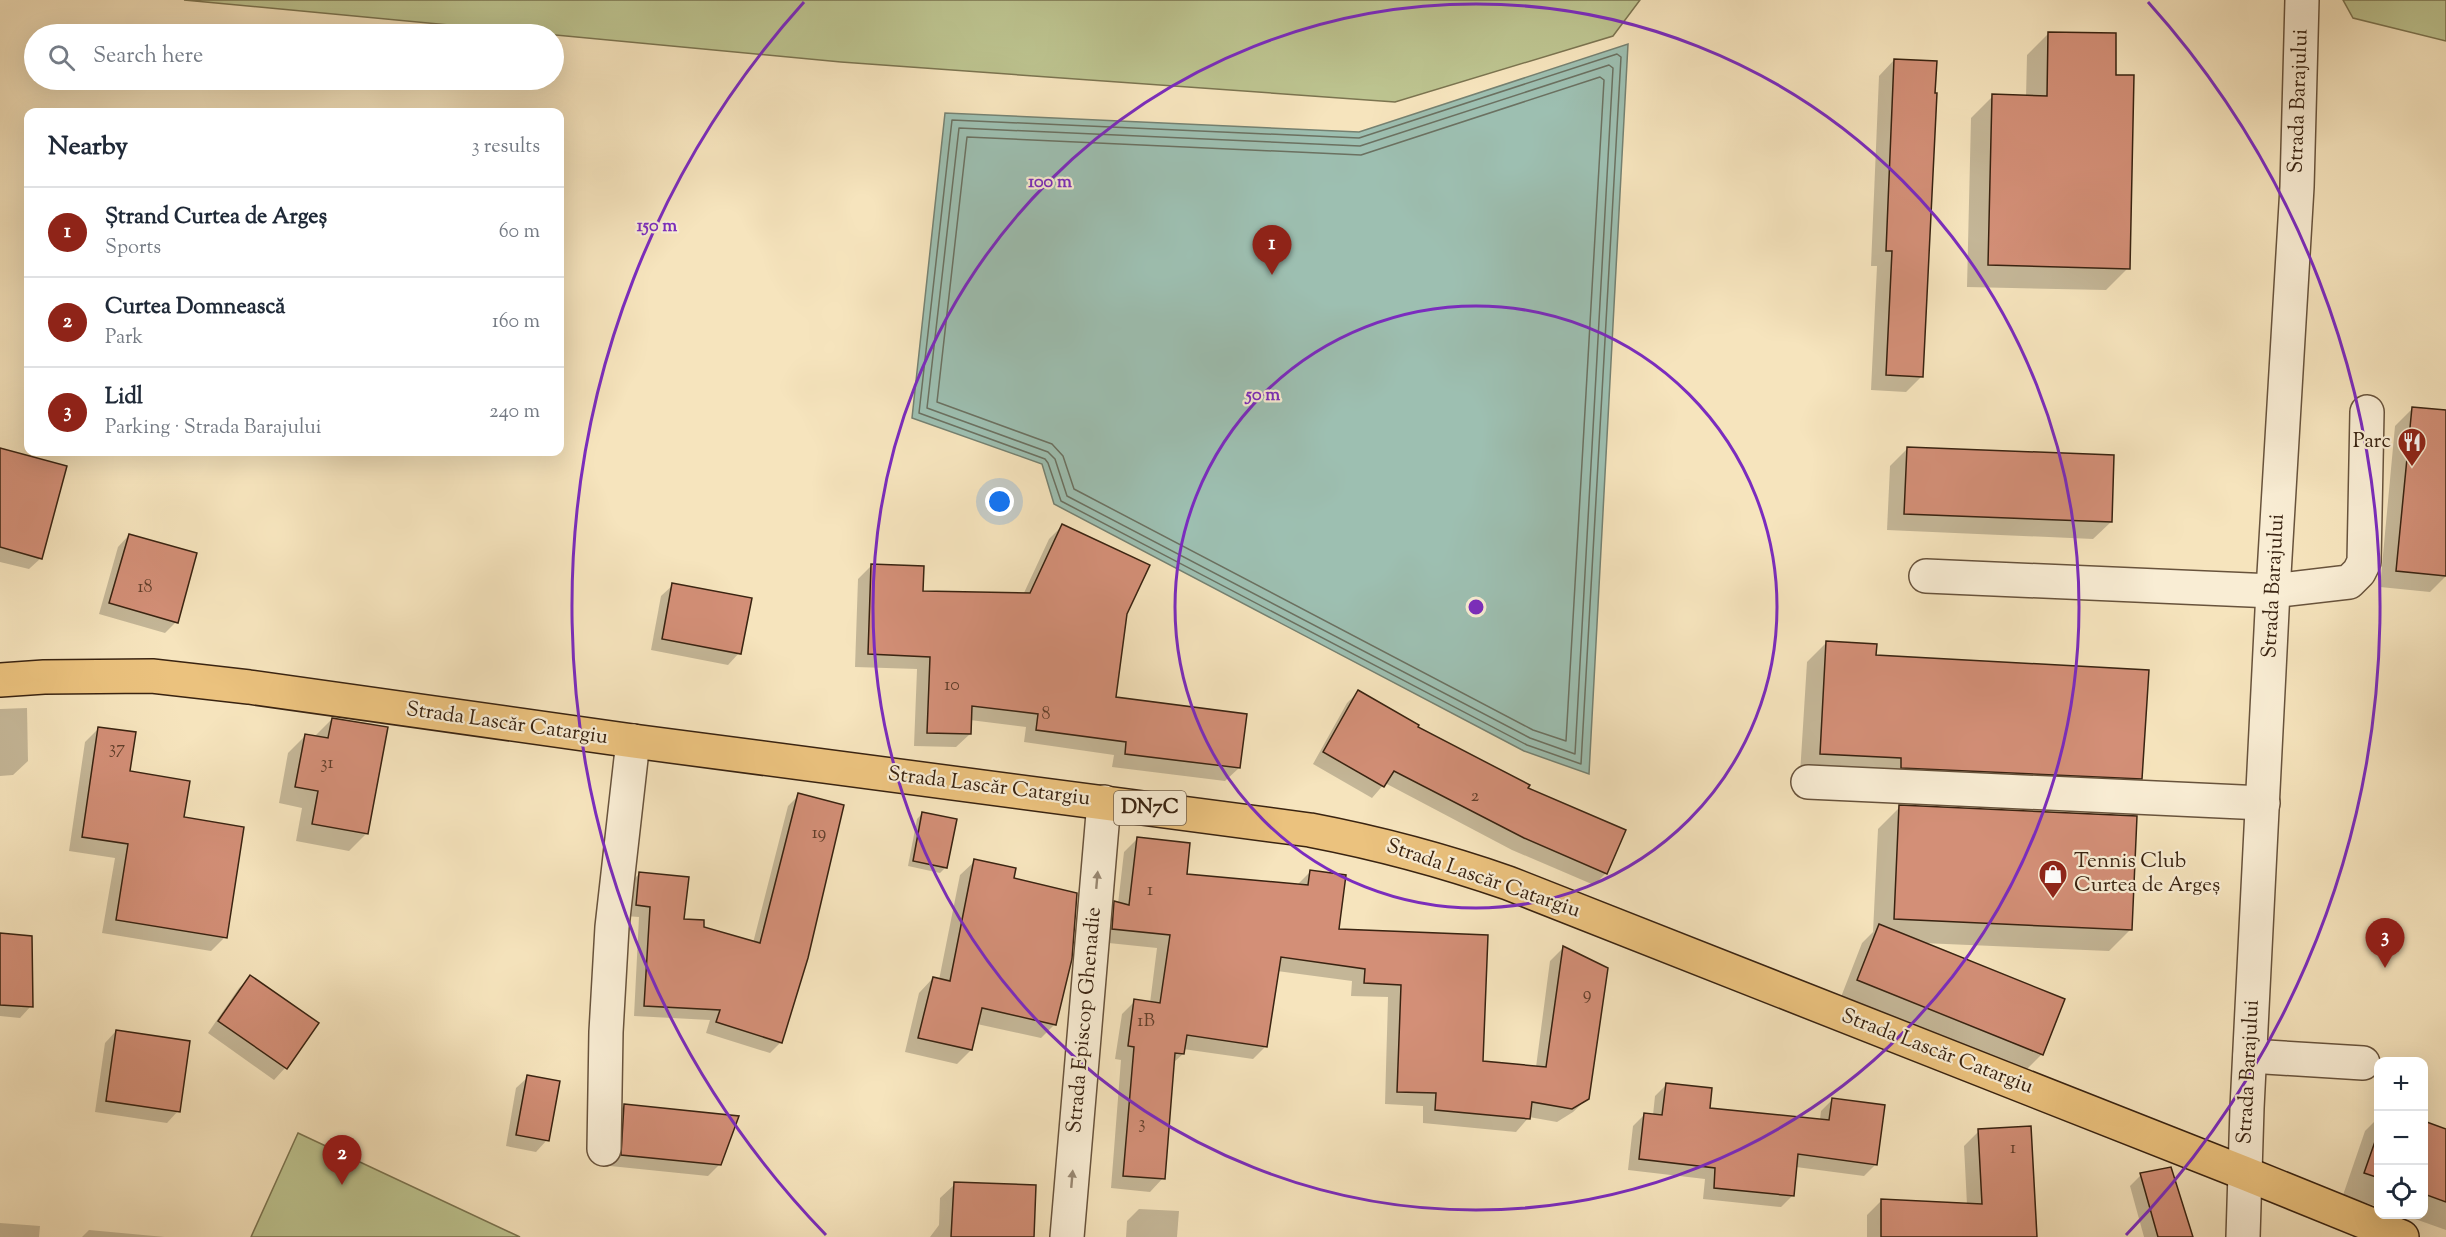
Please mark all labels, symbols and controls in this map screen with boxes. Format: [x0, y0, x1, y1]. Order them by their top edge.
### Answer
search box [24, 24, 564, 90]
street label: Strada Barajului [2281, 28, 2317, 174]
icon: search [45, 41, 78, 74]
text: Search here [93, 41, 203, 73]
text: Nearby [48, 129, 128, 166]
text: 3 results [471, 133, 540, 162]
text: 100 m [1028, 170, 1072, 196]
text: Ștrand Curtea de Argeș [105, 202, 327, 234]
text: 150 m [637, 214, 677, 240]
text: 1 [64, 218, 71, 247]
text: 60 m [499, 218, 540, 247]
pin: 1 [1252, 226, 1292, 275]
text: Sports [105, 234, 161, 263]
text: Curtea Domnească [105, 292, 286, 324]
text: 2 [63, 308, 72, 337]
text: 160 m [492, 308, 540, 337]
text: Park [105, 324, 143, 353]
text: Lidl [105, 382, 143, 414]
text: 50 m [1244, 383, 1280, 409]
text: 3 [63, 398, 72, 427]
text: 240 m [489, 398, 540, 427]
text: Parking · Strada Barajului [105, 414, 322, 443]
restaurant icon: Parc [2396, 426, 2428, 468]
place label: Parc [2353, 427, 2391, 457]
your location [985, 487, 1014, 516]
street label: Strada Barajului [2255, 513, 2293, 659]
house number: 18 [137, 575, 153, 601]
centre of rings [1466, 597, 1486, 617]
house number: 10 [944, 673, 960, 699]
street label: Strada Lascăr Catargiu [404, 695, 610, 753]
house number: 8 [1042, 702, 1051, 728]
house number: 37 [109, 736, 125, 762]
house number: 31 [320, 751, 334, 777]
street label: Strada Lascăr Catargiu [886, 760, 1092, 814]
house number: 2 [1471, 784, 1480, 810]
road number: DN7C [1114, 791, 1186, 825]
house number: 19 [812, 821, 827, 847]
street label: Strada Lascăr Catargiu [1382, 832, 1584, 926]
place label: Tennis Club Curtea de Argeș [2074, 847, 2220, 901]
shop icon: Tennis Club Curtea de Argeș [2037, 858, 2069, 900]
one-way arrow [1092, 870, 1102, 889]
house number: 1 [1147, 878, 1153, 904]
street label: Strada Episcop Ghenadie [1060, 906, 1110, 1134]
pin: 3 [2366, 918, 2404, 968]
house number: 9 [1583, 982, 1592, 1008]
street label: Strada Barajului [2230, 999, 2268, 1145]
street label: Strada Lascăr Catargiu [1837, 1002, 2037, 1102]
house number: 1B [1137, 1009, 1155, 1035]
map controls [2374, 1057, 2428, 1219]
button: + [2374, 1057, 2428, 1111]
house number: 3 [1138, 1111, 1146, 1137]
button: − [2374, 1111, 2428, 1165]
pin: 2 [322, 1136, 362, 1185]
house number: 1 [2010, 1136, 2016, 1162]
button: locate [2374, 1165, 2428, 1219]
one-way arrow [1067, 1169, 1077, 1188]

